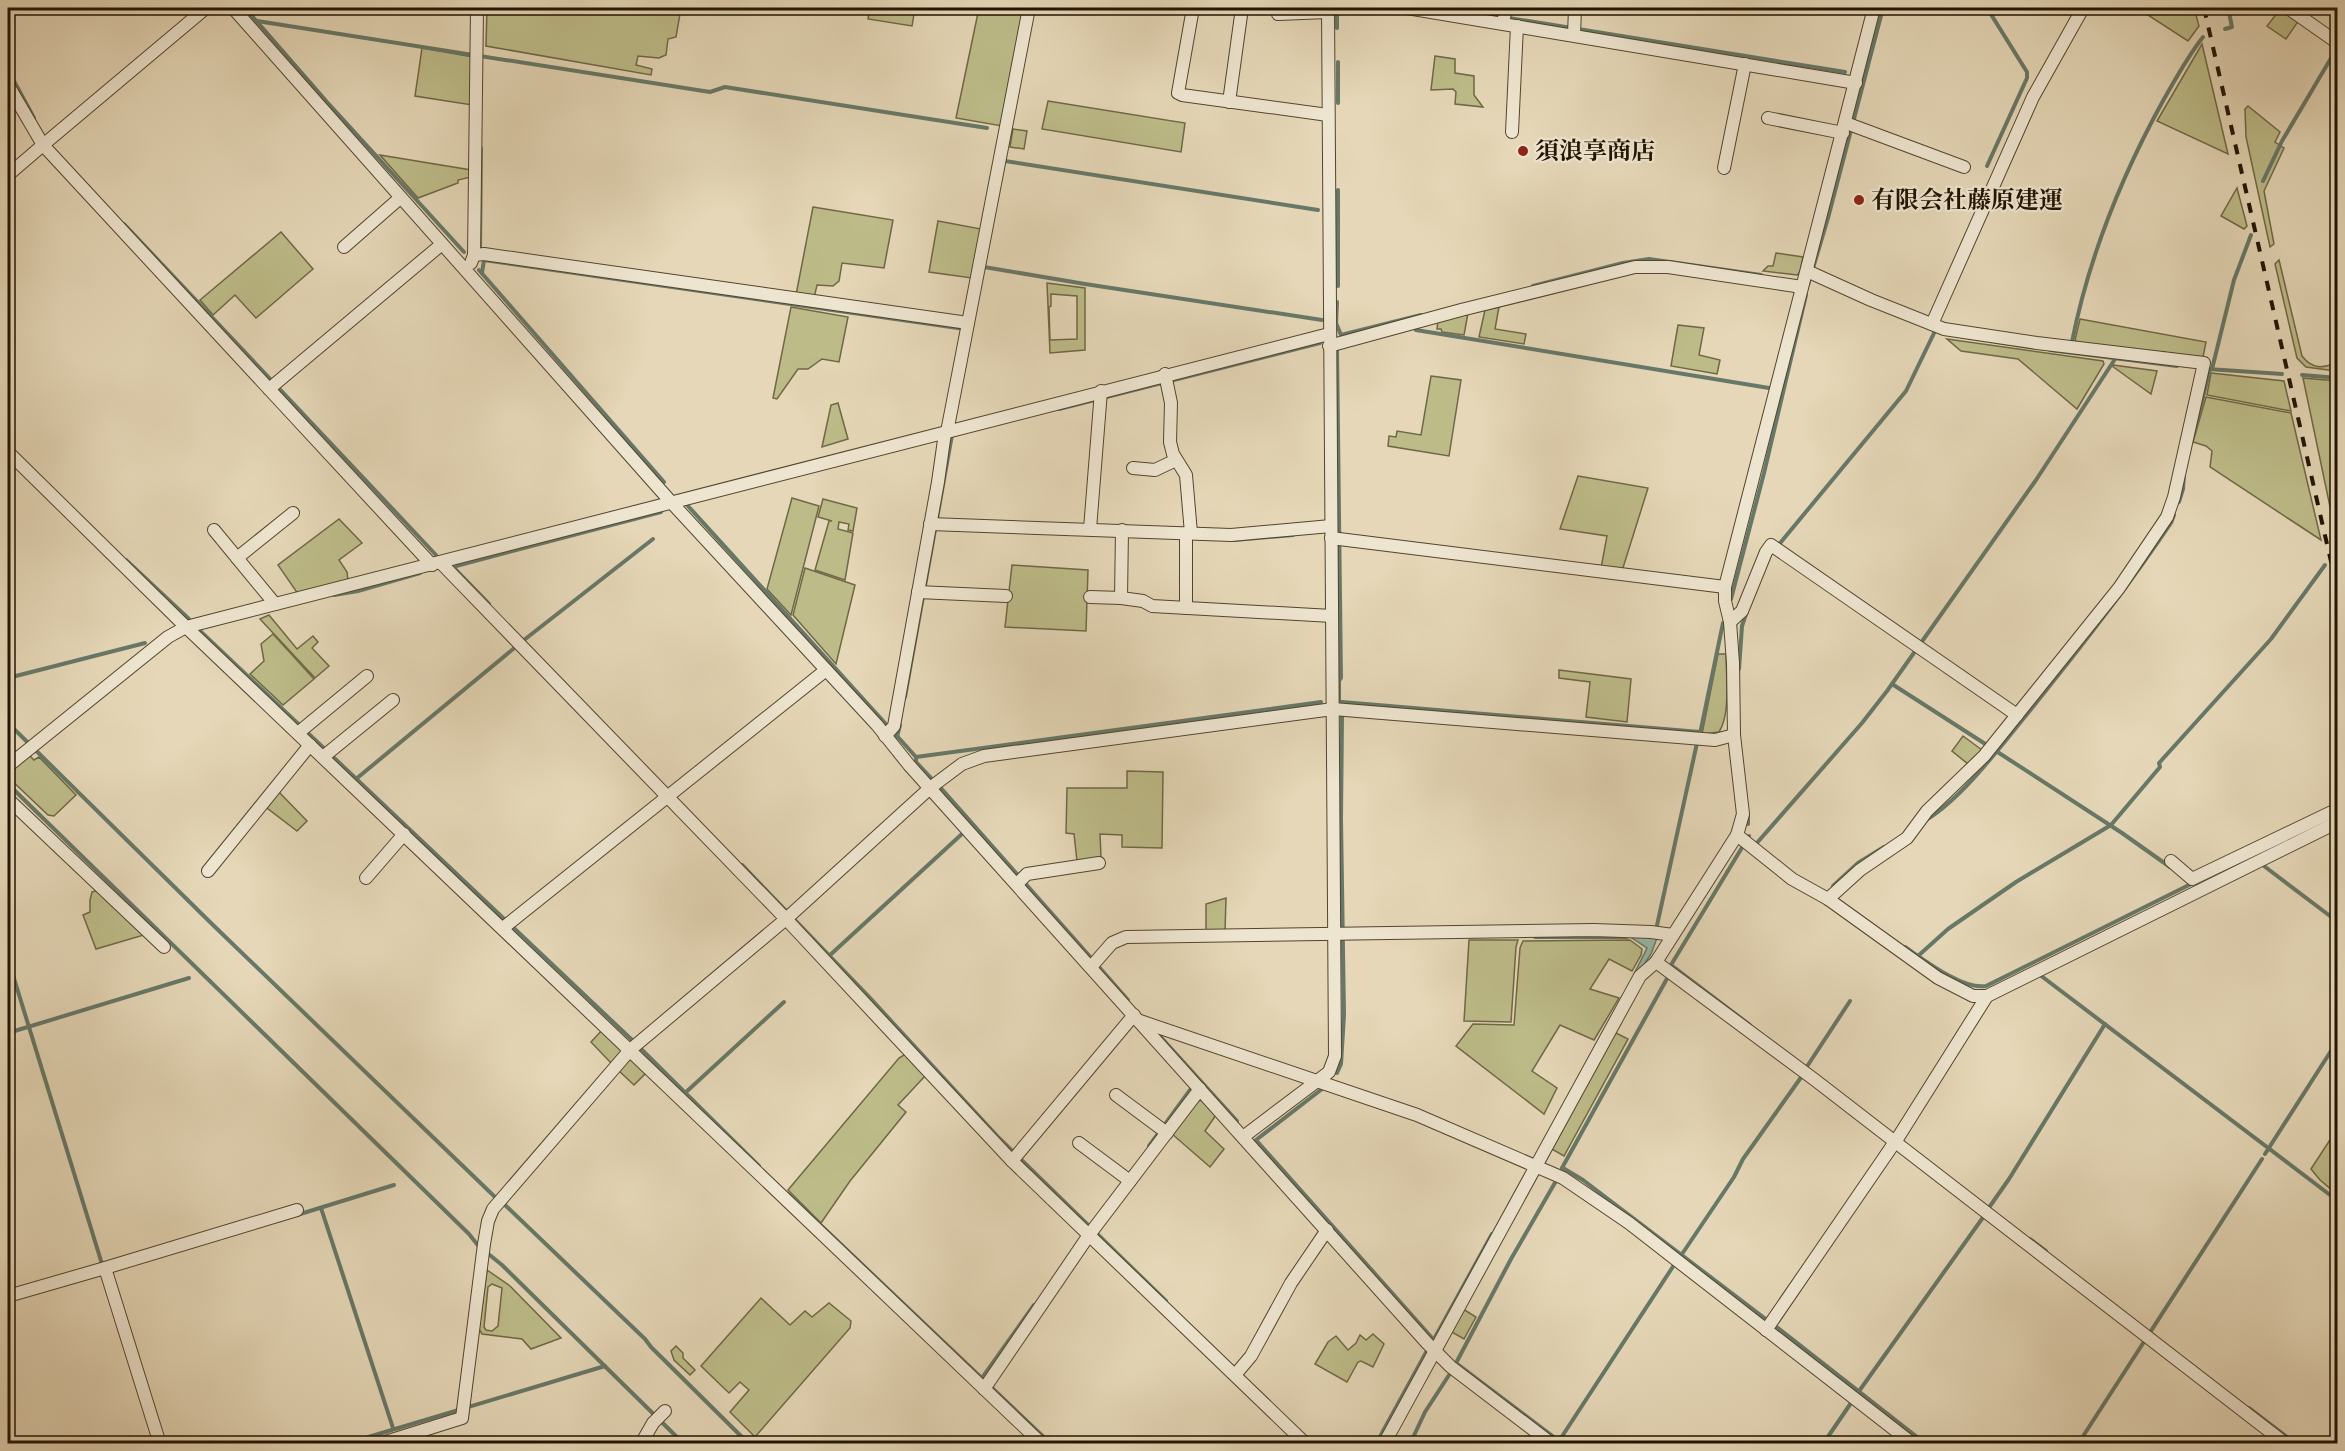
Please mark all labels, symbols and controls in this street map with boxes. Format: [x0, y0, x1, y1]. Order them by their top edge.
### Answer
place label: 須浪享商店 [1535, 136, 1655, 170]
marker: 須浪享商店 [1516, 144, 1530, 158]
place label: 有限会社藤原建運 [1871, 185, 2063, 219]
marker: 有限会社藤原建運 [1852, 193, 1866, 207]

